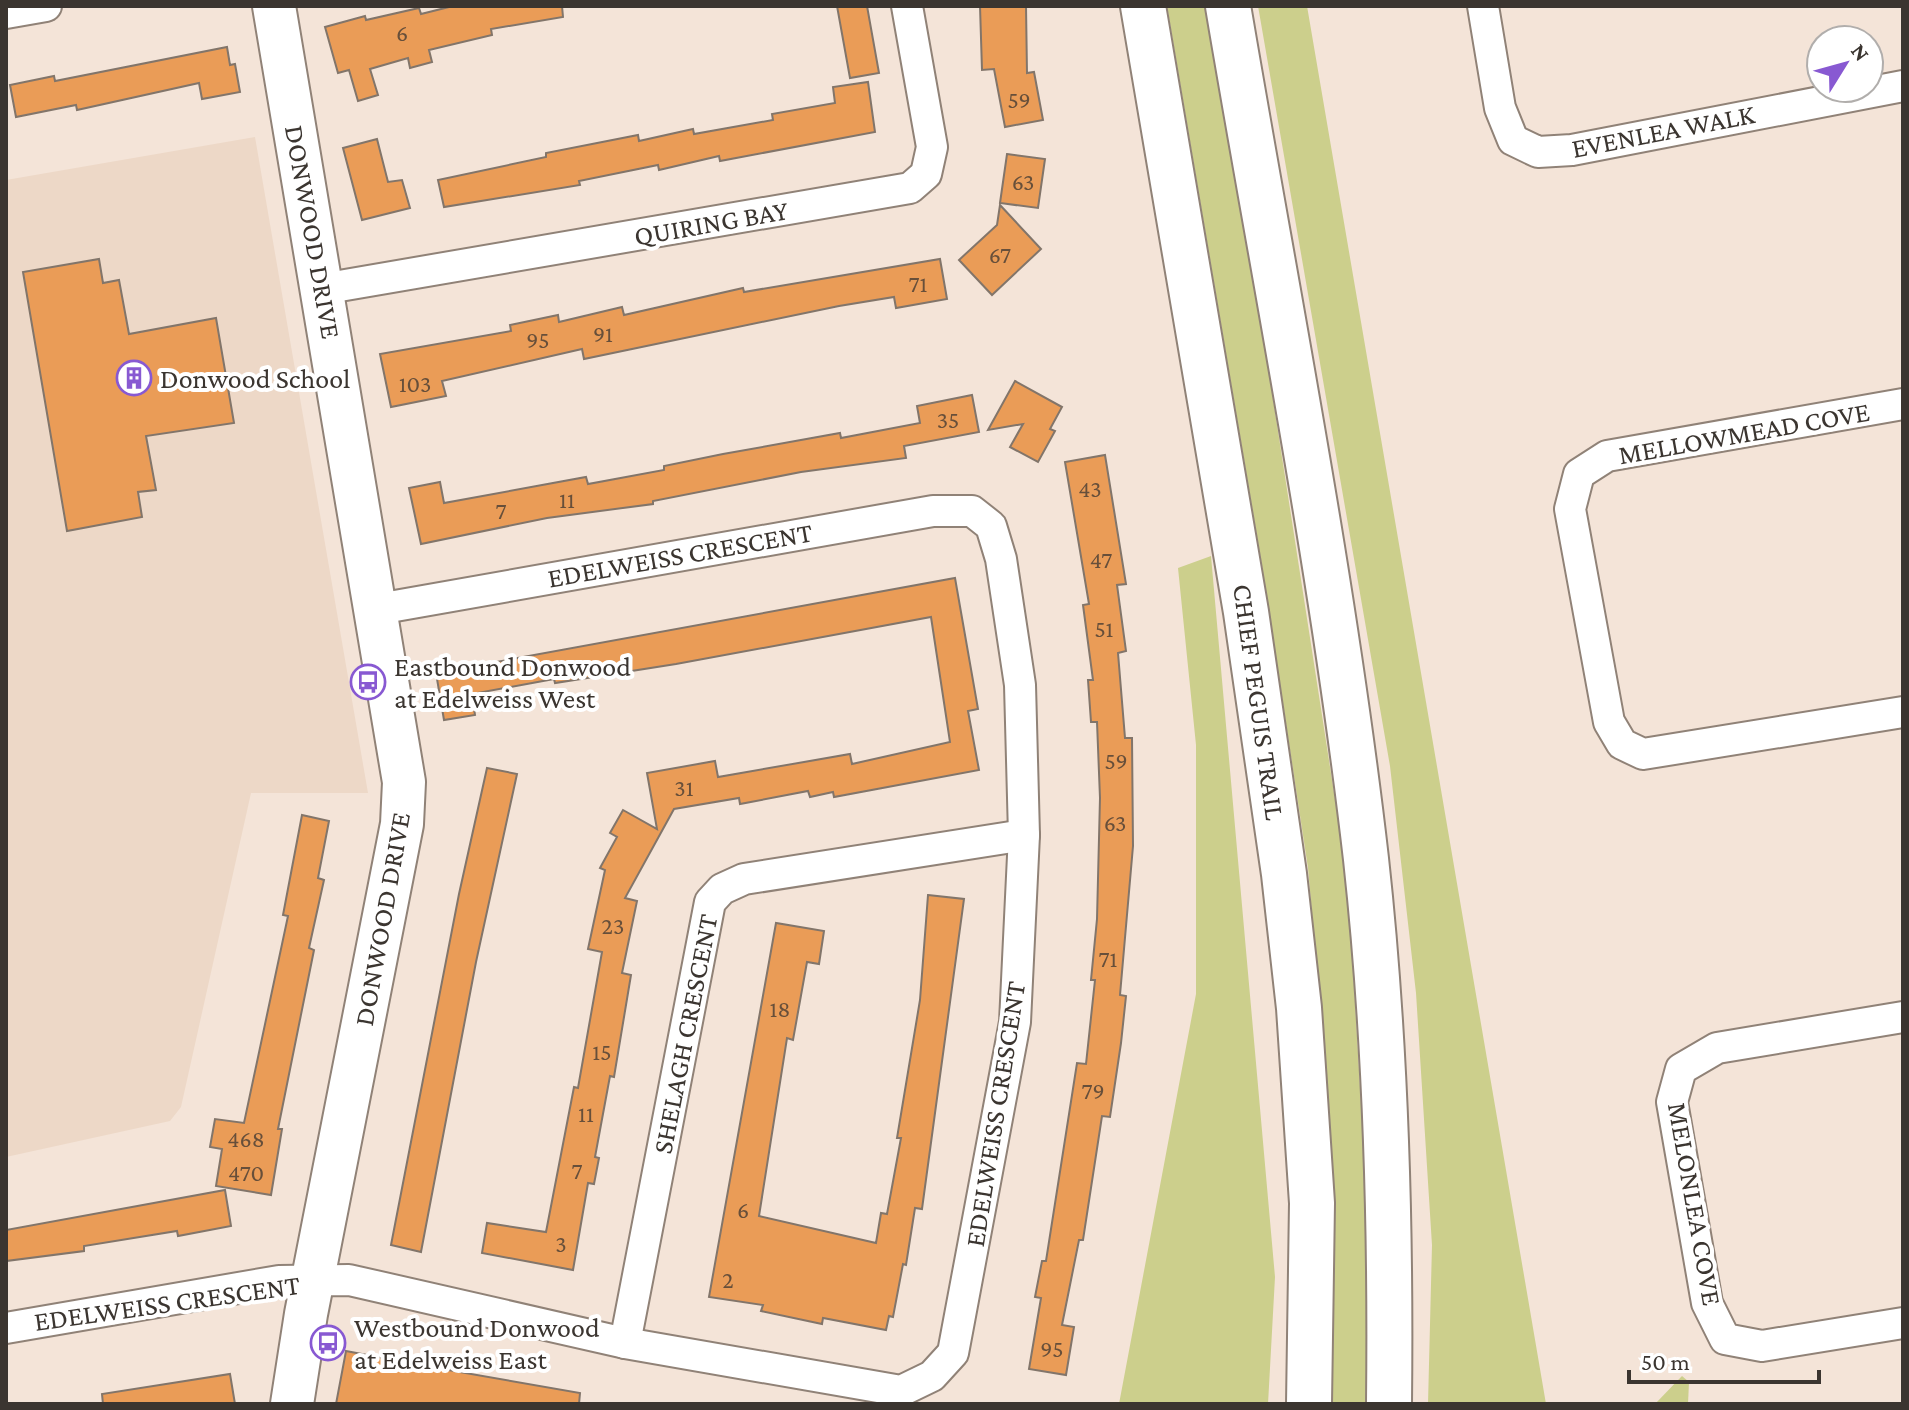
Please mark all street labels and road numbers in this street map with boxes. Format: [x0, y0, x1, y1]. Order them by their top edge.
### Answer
street label: EVENLEA WALK [1569, 98, 1758, 164]
street label: DONWOOD DRIVE [279, 123, 347, 341]
street label: QUIRING BAY [632, 194, 790, 252]
street label: MELLOWMEAD COVE [1616, 396, 1872, 470]
street label: EDELWEISS CRESCENT [545, 516, 815, 594]
street label: CHIEF PEGUIS TRAIL [1227, 582, 1291, 822]
street label: DONWOOD DRIVE [348, 810, 416, 1028]
street label: SHELAGH CRESCENT [647, 912, 723, 1156]
street label: EDELWEISS CRESCENT [959, 979, 1031, 1249]
street label: MELONLEA COVE [1662, 1100, 1728, 1308]
street label: EDELWEISS CRESCENT [32, 1269, 302, 1337]

